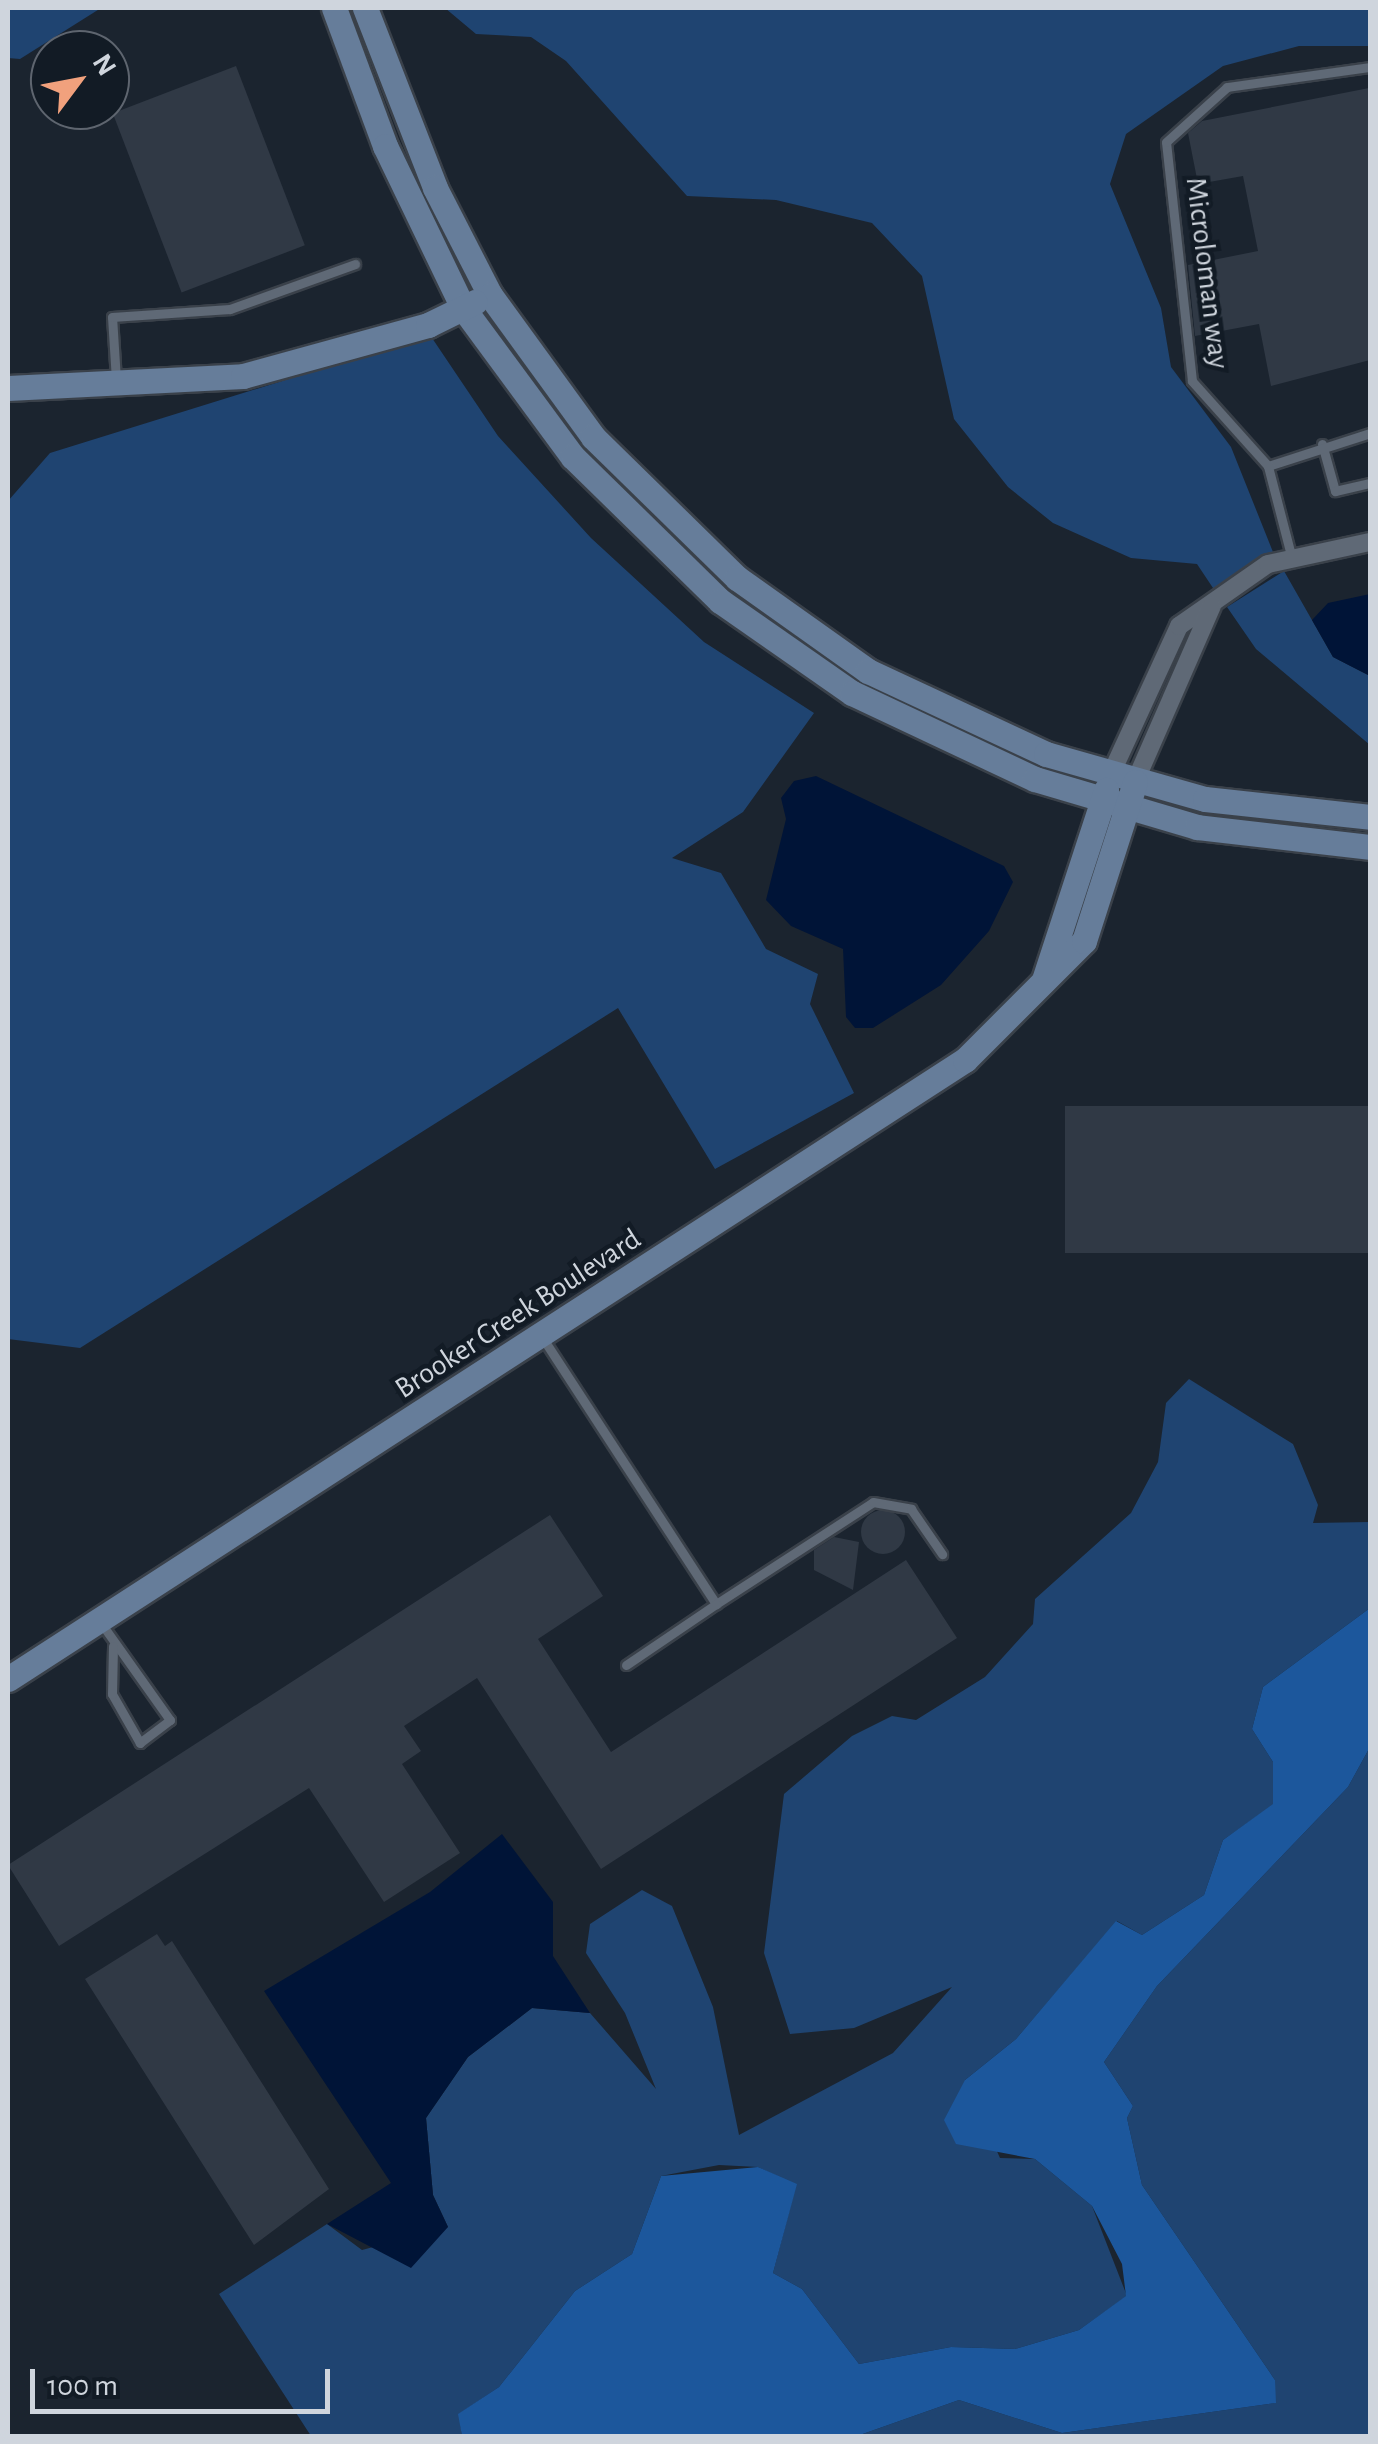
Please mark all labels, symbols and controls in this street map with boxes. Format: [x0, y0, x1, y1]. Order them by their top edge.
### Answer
north arrow [30, 30, 130, 130]
text: N [87, 49, 121, 81]
street label: Microloman way [1177, 175, 1237, 371]
street label: Brooker Creek Boulevard [388, 1221, 648, 1407]
scale bar [35, 2349, 335, 2411]
text: 100 m [47, 2371, 118, 2401]

